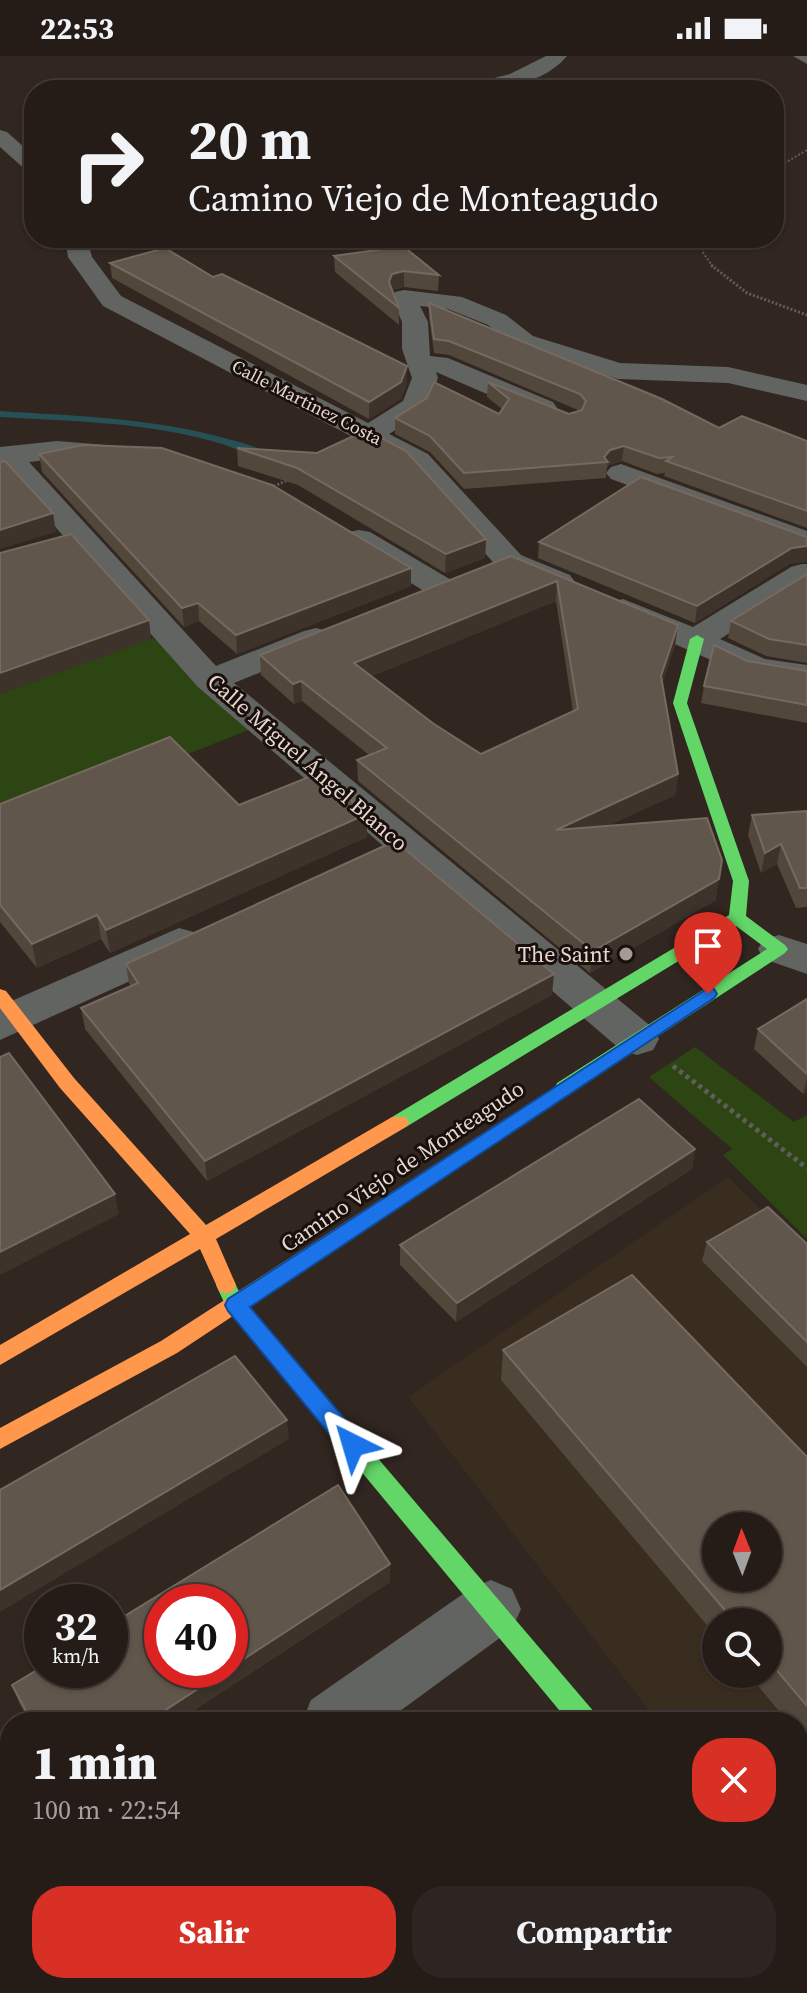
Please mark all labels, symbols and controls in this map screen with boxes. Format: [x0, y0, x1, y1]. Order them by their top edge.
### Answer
text: 22:53 [40, 8, 114, 49]
text: 20 m [188, 101, 311, 178]
icon: right [56, 112, 160, 216]
text: Camino Viejo de Monteagudo [188, 174, 659, 223]
street label: Calle Martinez Costa [228, 353, 387, 451]
street label: Calle Miguel Ángel Blanco [201, 667, 415, 857]
pin [674, 912, 742, 994]
icon: arrive [686, 924, 730, 968]
place label: The Saint [518, 939, 611, 969]
marker: The Saint [617, 945, 635, 963]
street label: Camino Viejo de Monteagudo [274, 1073, 530, 1259]
position arrow [311, 1403, 395, 1487]
north arrow [702, 1512, 782, 1592]
map controls [702, 1512, 782, 1688]
speed limit sign: 40 [144, 1584, 248, 1688]
text: 32 [54, 1599, 98, 1653]
button: search [702, 1608, 782, 1688]
text: km/h [52, 1642, 100, 1670]
text: 1 min [32, 1729, 157, 1795]
button: close [692, 1738, 776, 1822]
text: 100 m · 22:54 [32, 1792, 180, 1828]
button: Salir [32, 1886, 396, 1978]
button: Compartir [412, 1886, 776, 1978]

